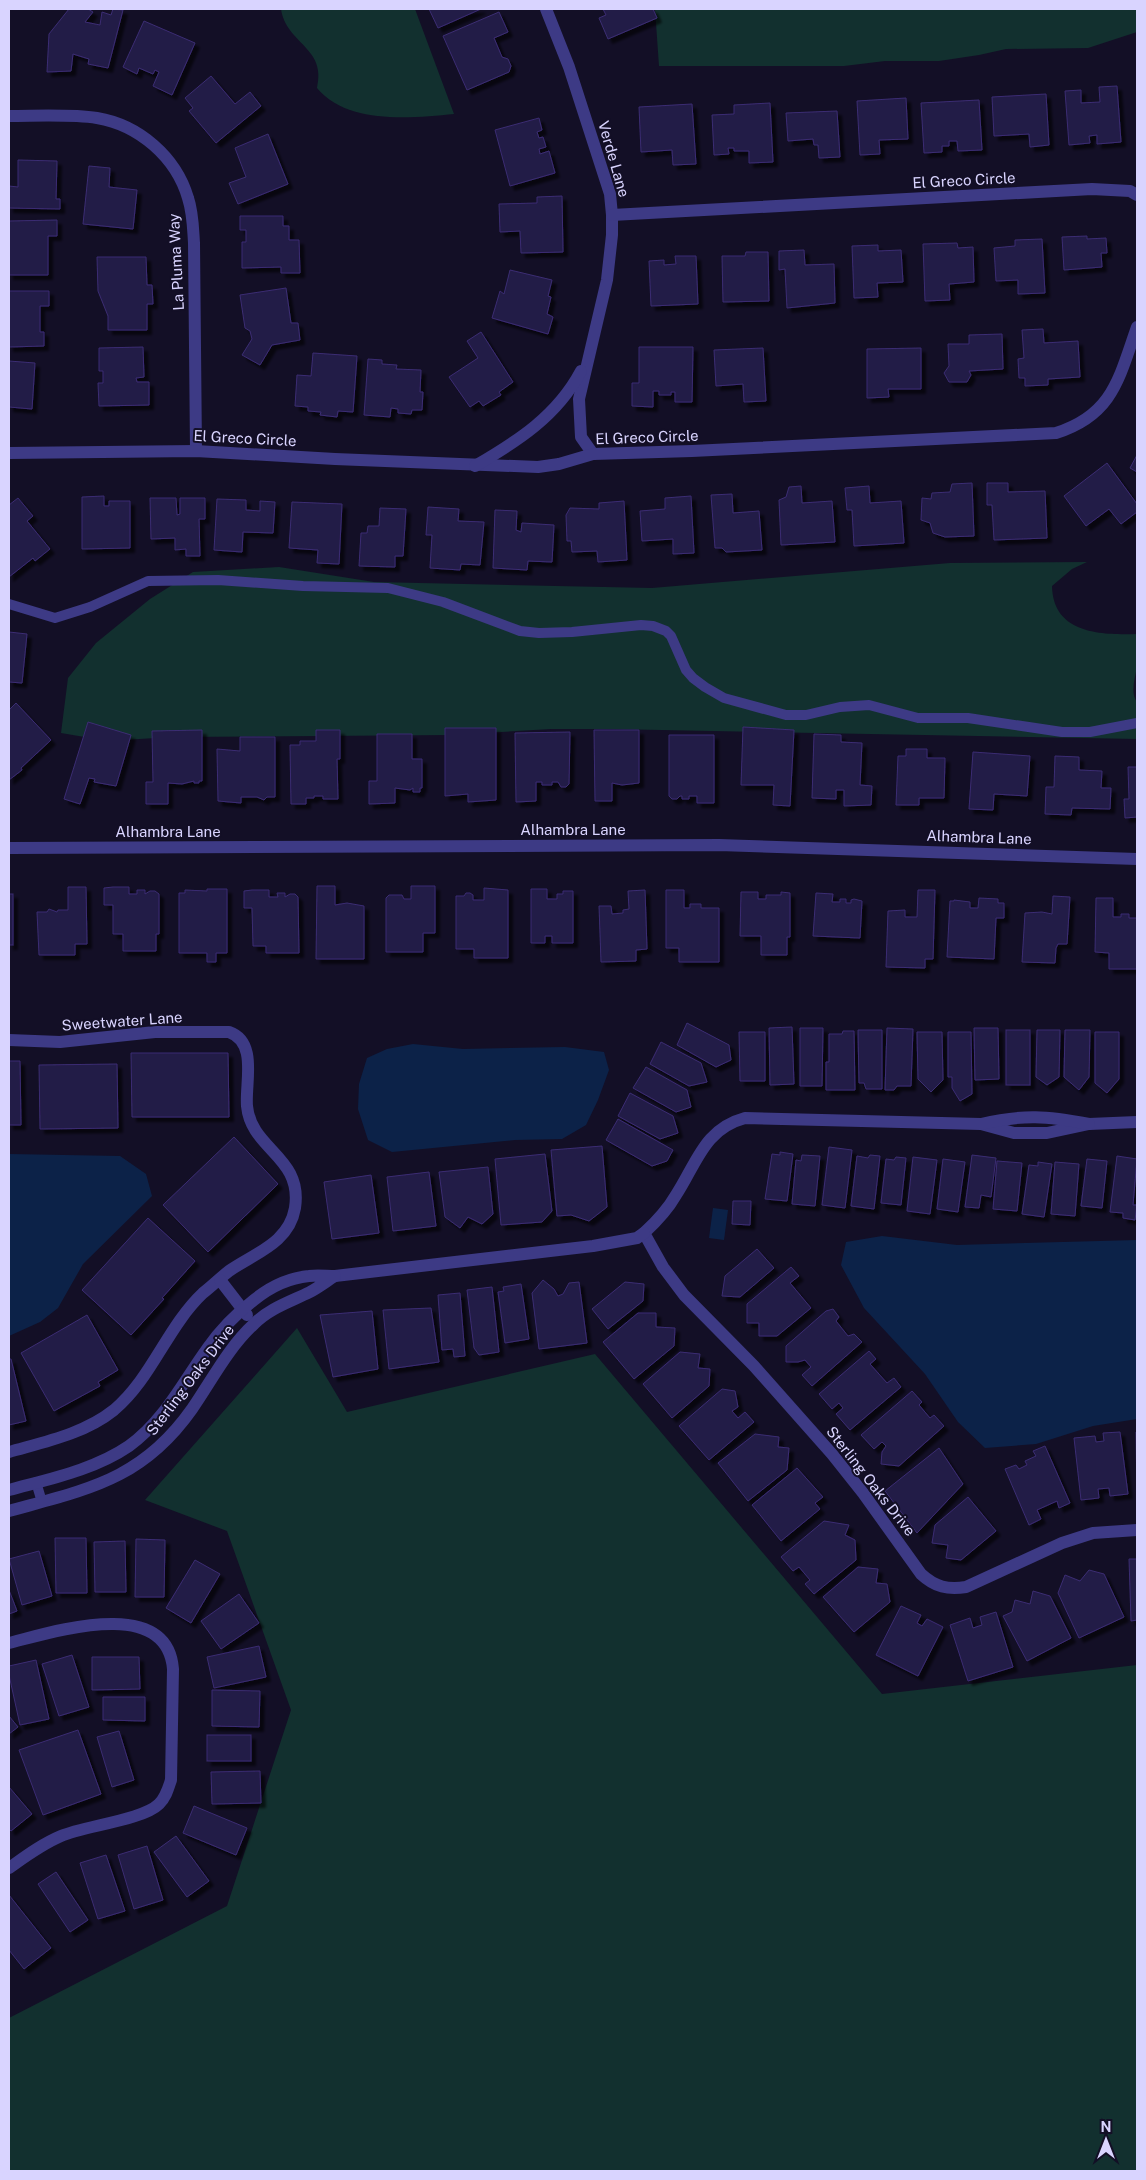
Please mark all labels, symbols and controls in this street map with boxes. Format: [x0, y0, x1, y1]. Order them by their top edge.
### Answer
street label: Verde Lane [595, 119, 633, 199]
street label: El Greco Circle [912, 169, 1016, 191]
street label: La Pluma Way [165, 213, 187, 311]
street label: El Greco Circle [193, 427, 297, 449]
street label: El Greco Circle [595, 427, 699, 447]
street label: Alhambra Lane [520, 821, 626, 838]
street label: Alhambra Lane [115, 823, 221, 840]
street label: Alhambra Lane [926, 827, 1032, 847]
street label: Sweetwater Lane [61, 1008, 183, 1034]
street label: Sterling Oaks Drive [143, 1321, 237, 1439]
street label: Sterling Oaks Drive [823, 1423, 919, 1539]
north arrow [1081, 2115, 1131, 2165]
text: N [1101, 2119, 1111, 2135]

